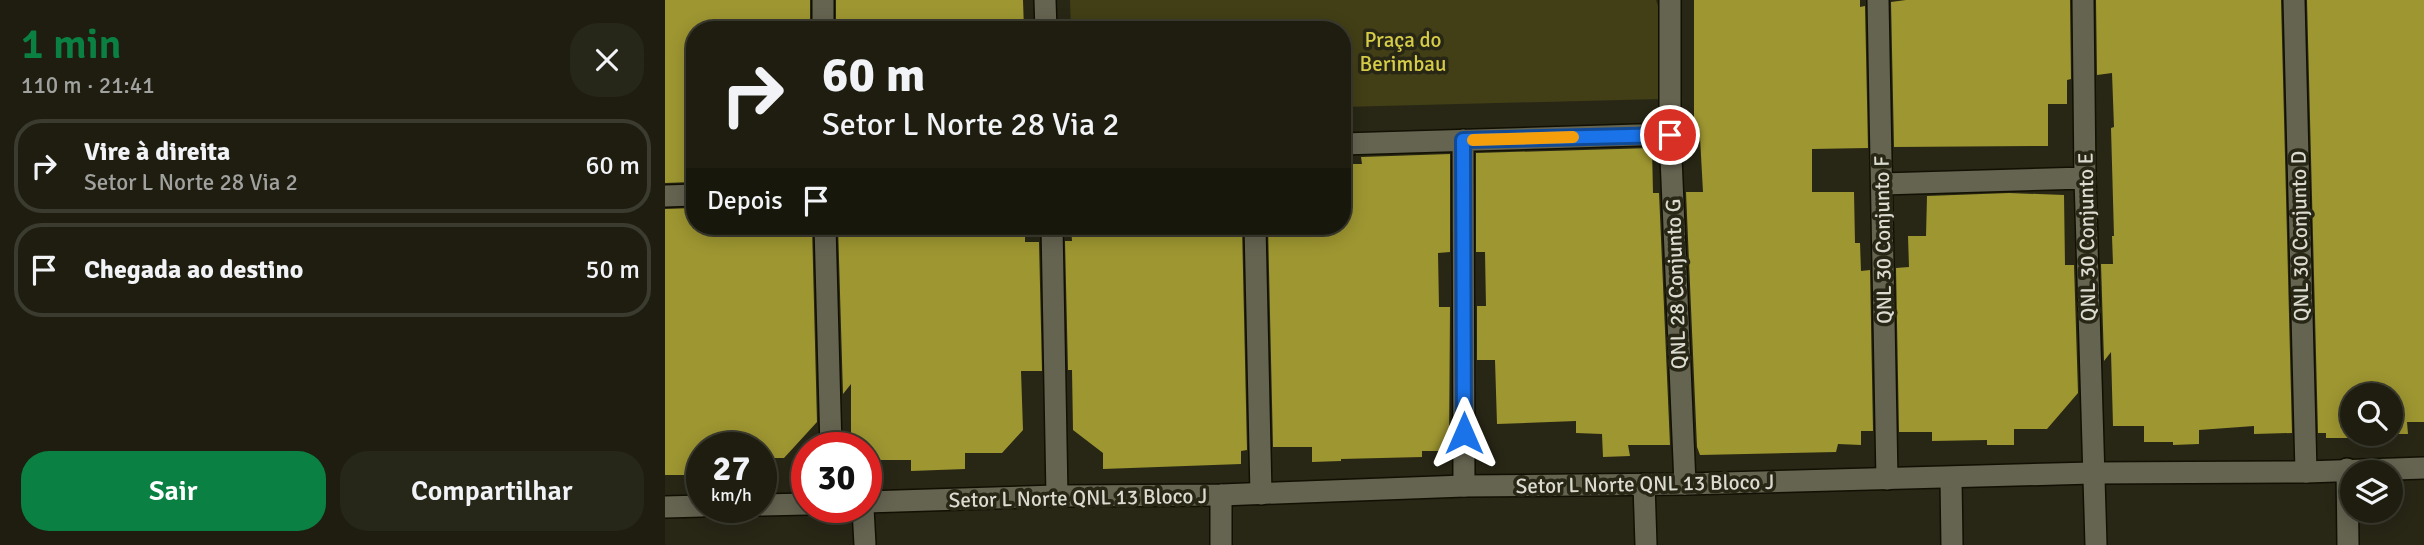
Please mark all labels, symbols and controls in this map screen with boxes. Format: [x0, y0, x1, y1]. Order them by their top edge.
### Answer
text: 1 min [21, 19, 122, 70]
button: close [570, 23, 644, 97]
park label: Praça do Berimbau [1360, 27, 1446, 77]
text: 60 m [822, 45, 925, 105]
icon: right [707, 49, 798, 140]
text: 110 m · 21:41 [21, 71, 155, 100]
text: Setor L Norte 28 Via 2 [822, 105, 1120, 144]
pin [1640, 105, 1700, 165]
icon: arrive [1651, 116, 1689, 154]
text: Vire à direita [84, 136, 230, 168]
icon: right [25, 147, 63, 185]
text: 60 m [585, 150, 640, 182]
street label: QNL 30 Conjunto D [2286, 150, 2314, 322]
street label: QNL 30 Conjunto E [2073, 152, 2101, 322]
street label: QNL 30 Conjunto F [1869, 156, 1897, 324]
text: Setor L Norte 28 Via 2 [84, 168, 298, 197]
icon: arrive [797, 182, 835, 220]
text: Depois [707, 185, 783, 217]
street label: QNL 28 Conjunto G [1660, 198, 1692, 370]
icon: arrive [25, 251, 63, 289]
text: Chegada ao destino [84, 254, 303, 286]
text: 50 m [585, 254, 640, 286]
map controls [2340, 383, 2403, 523]
button: search [2340, 383, 2403, 446]
position arrow [1427, 396, 1501, 470]
speed limit sign: 30 [791, 432, 882, 523]
text: 27 [713, 447, 750, 490]
button: Sair [21, 451, 326, 531]
button: Compartilhar [340, 451, 644, 531]
button: layers [2340, 460, 2403, 523]
street label: Setor L Norte QNL 13 Bloco J [1516, 469, 1774, 499]
street label: Setor L Norte QNL 13 Bloco J [949, 483, 1207, 513]
text: km/h [711, 484, 752, 506]

